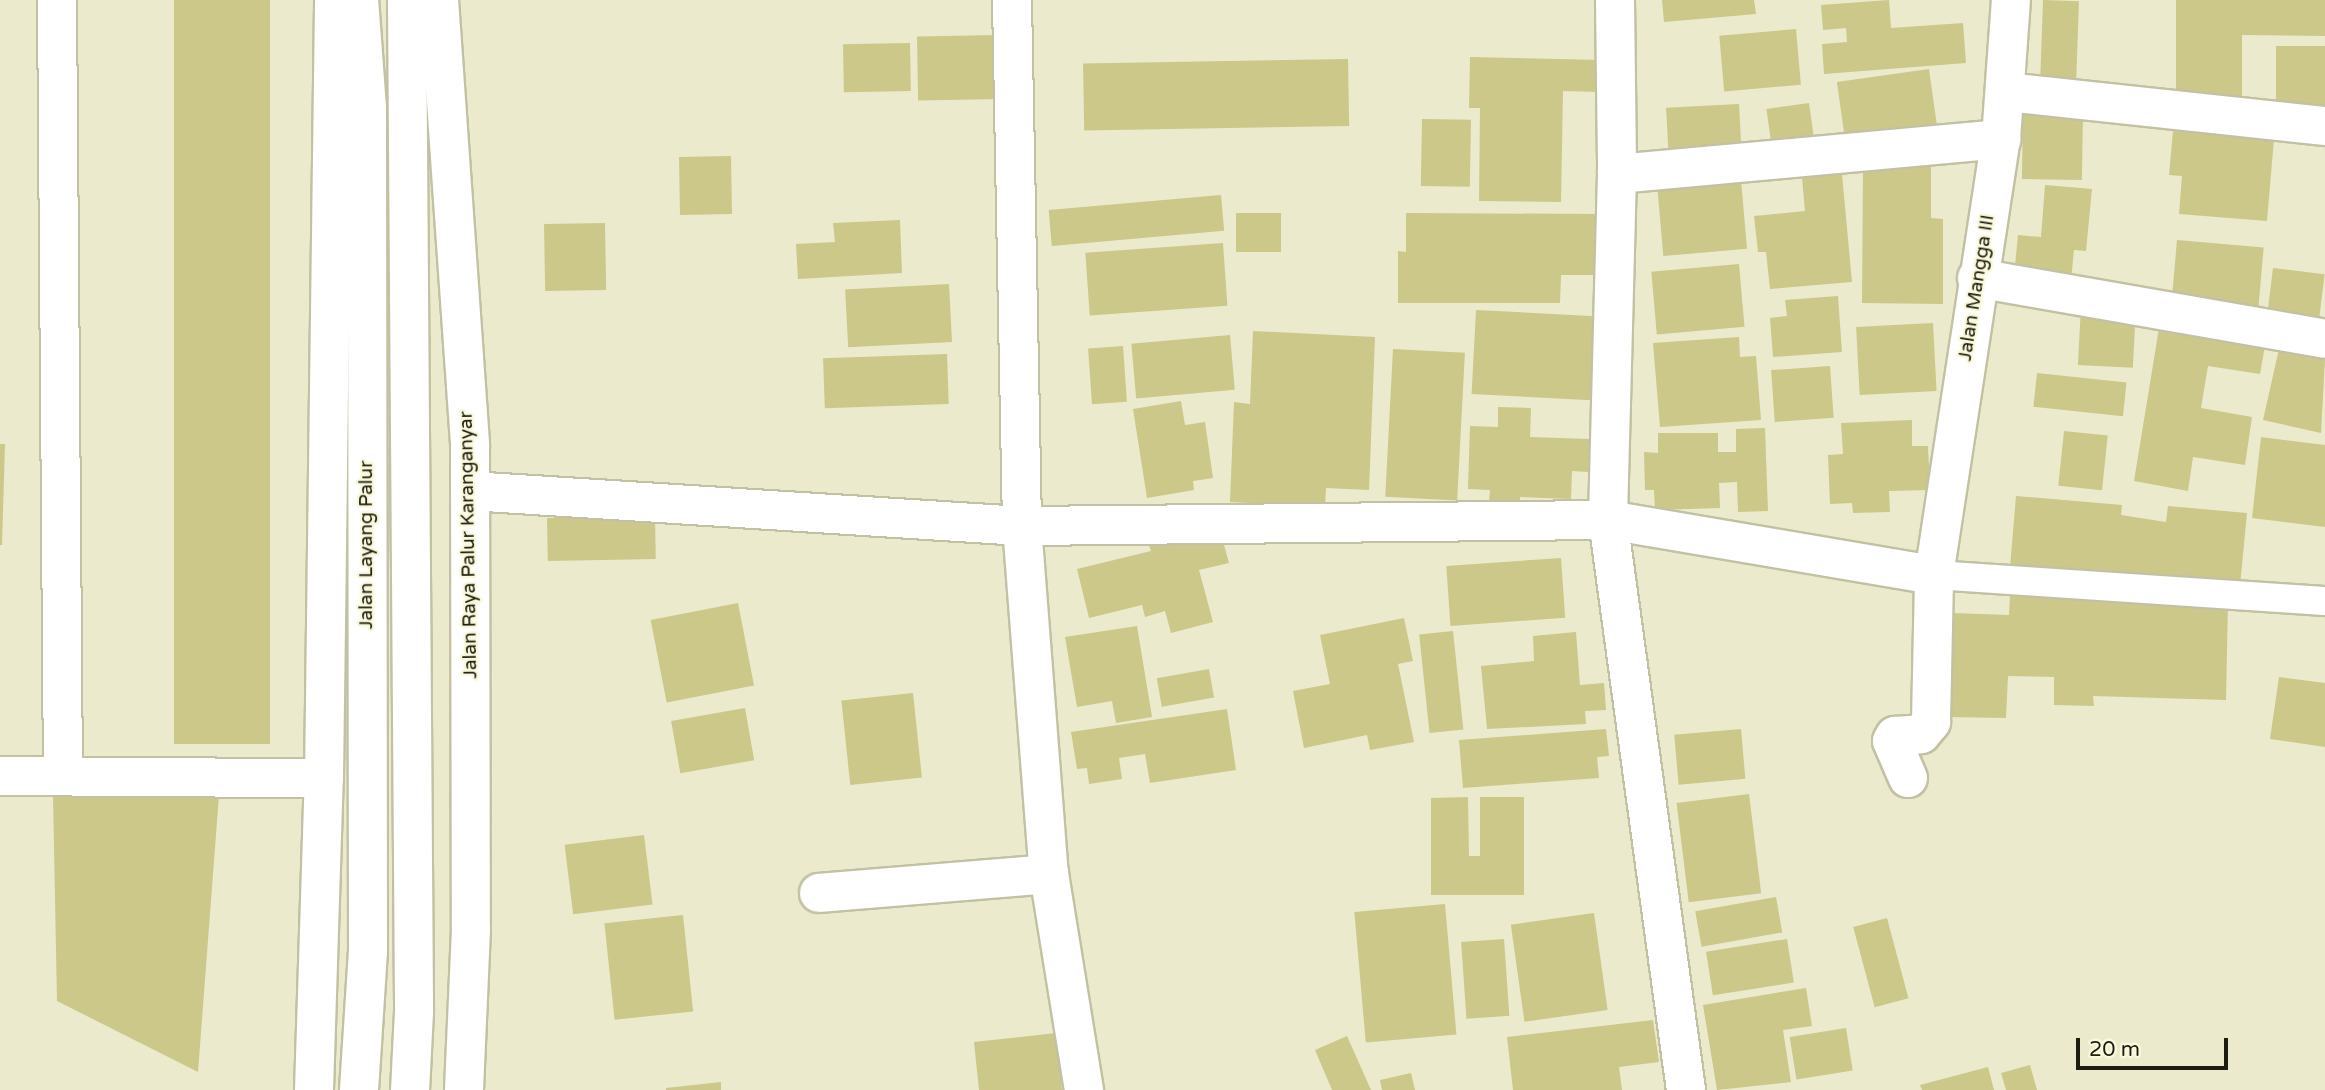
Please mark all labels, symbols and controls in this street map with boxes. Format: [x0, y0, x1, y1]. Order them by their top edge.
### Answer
street label: Jalan Mangga III [1954, 213, 2000, 363]
street label: Jalan Raya Palur Karanganyar [455, 411, 483, 679]
street label: Jalan Layang Palur [356, 461, 378, 629]
scale bar [2080, 1024, 2232, 1068]
text: 20 m [2089, 1037, 2140, 1062]

